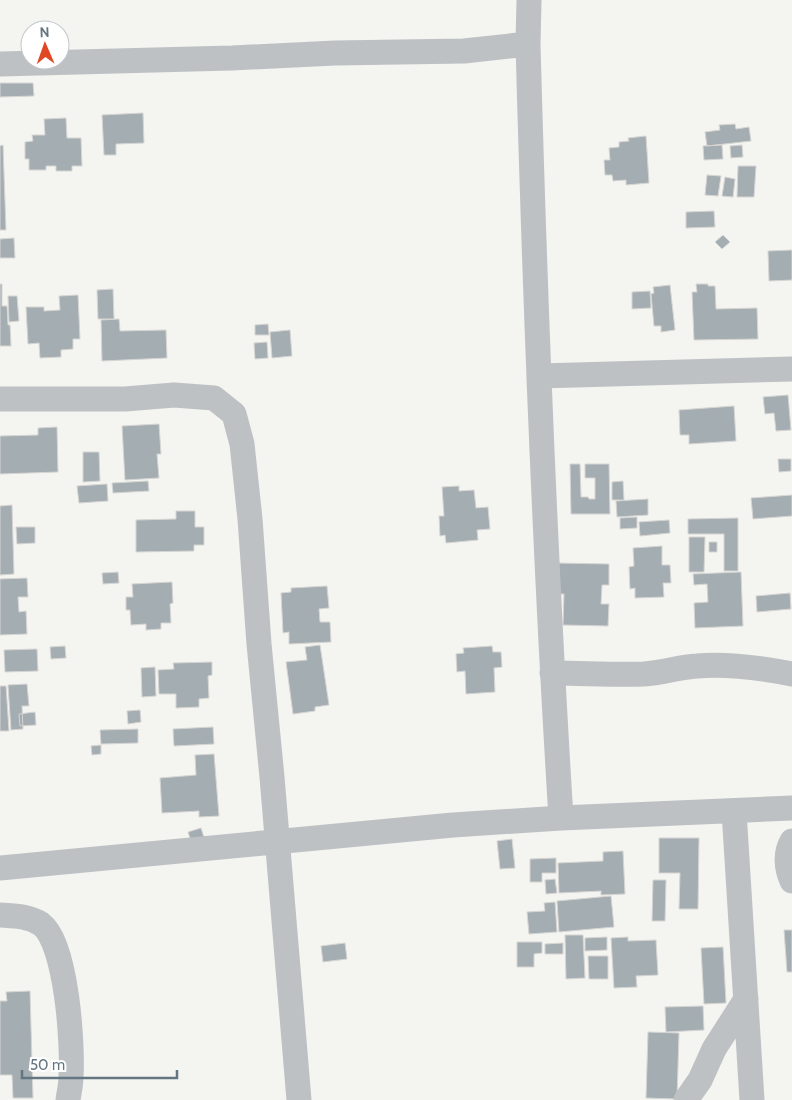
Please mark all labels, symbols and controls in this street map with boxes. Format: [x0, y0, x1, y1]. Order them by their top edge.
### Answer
north arrow [20, 20, 70, 70]
text: N [39, 23, 50, 41]
scale bar [22, 1048, 178, 1080]
text: 50 m [30, 1056, 65, 1074]

